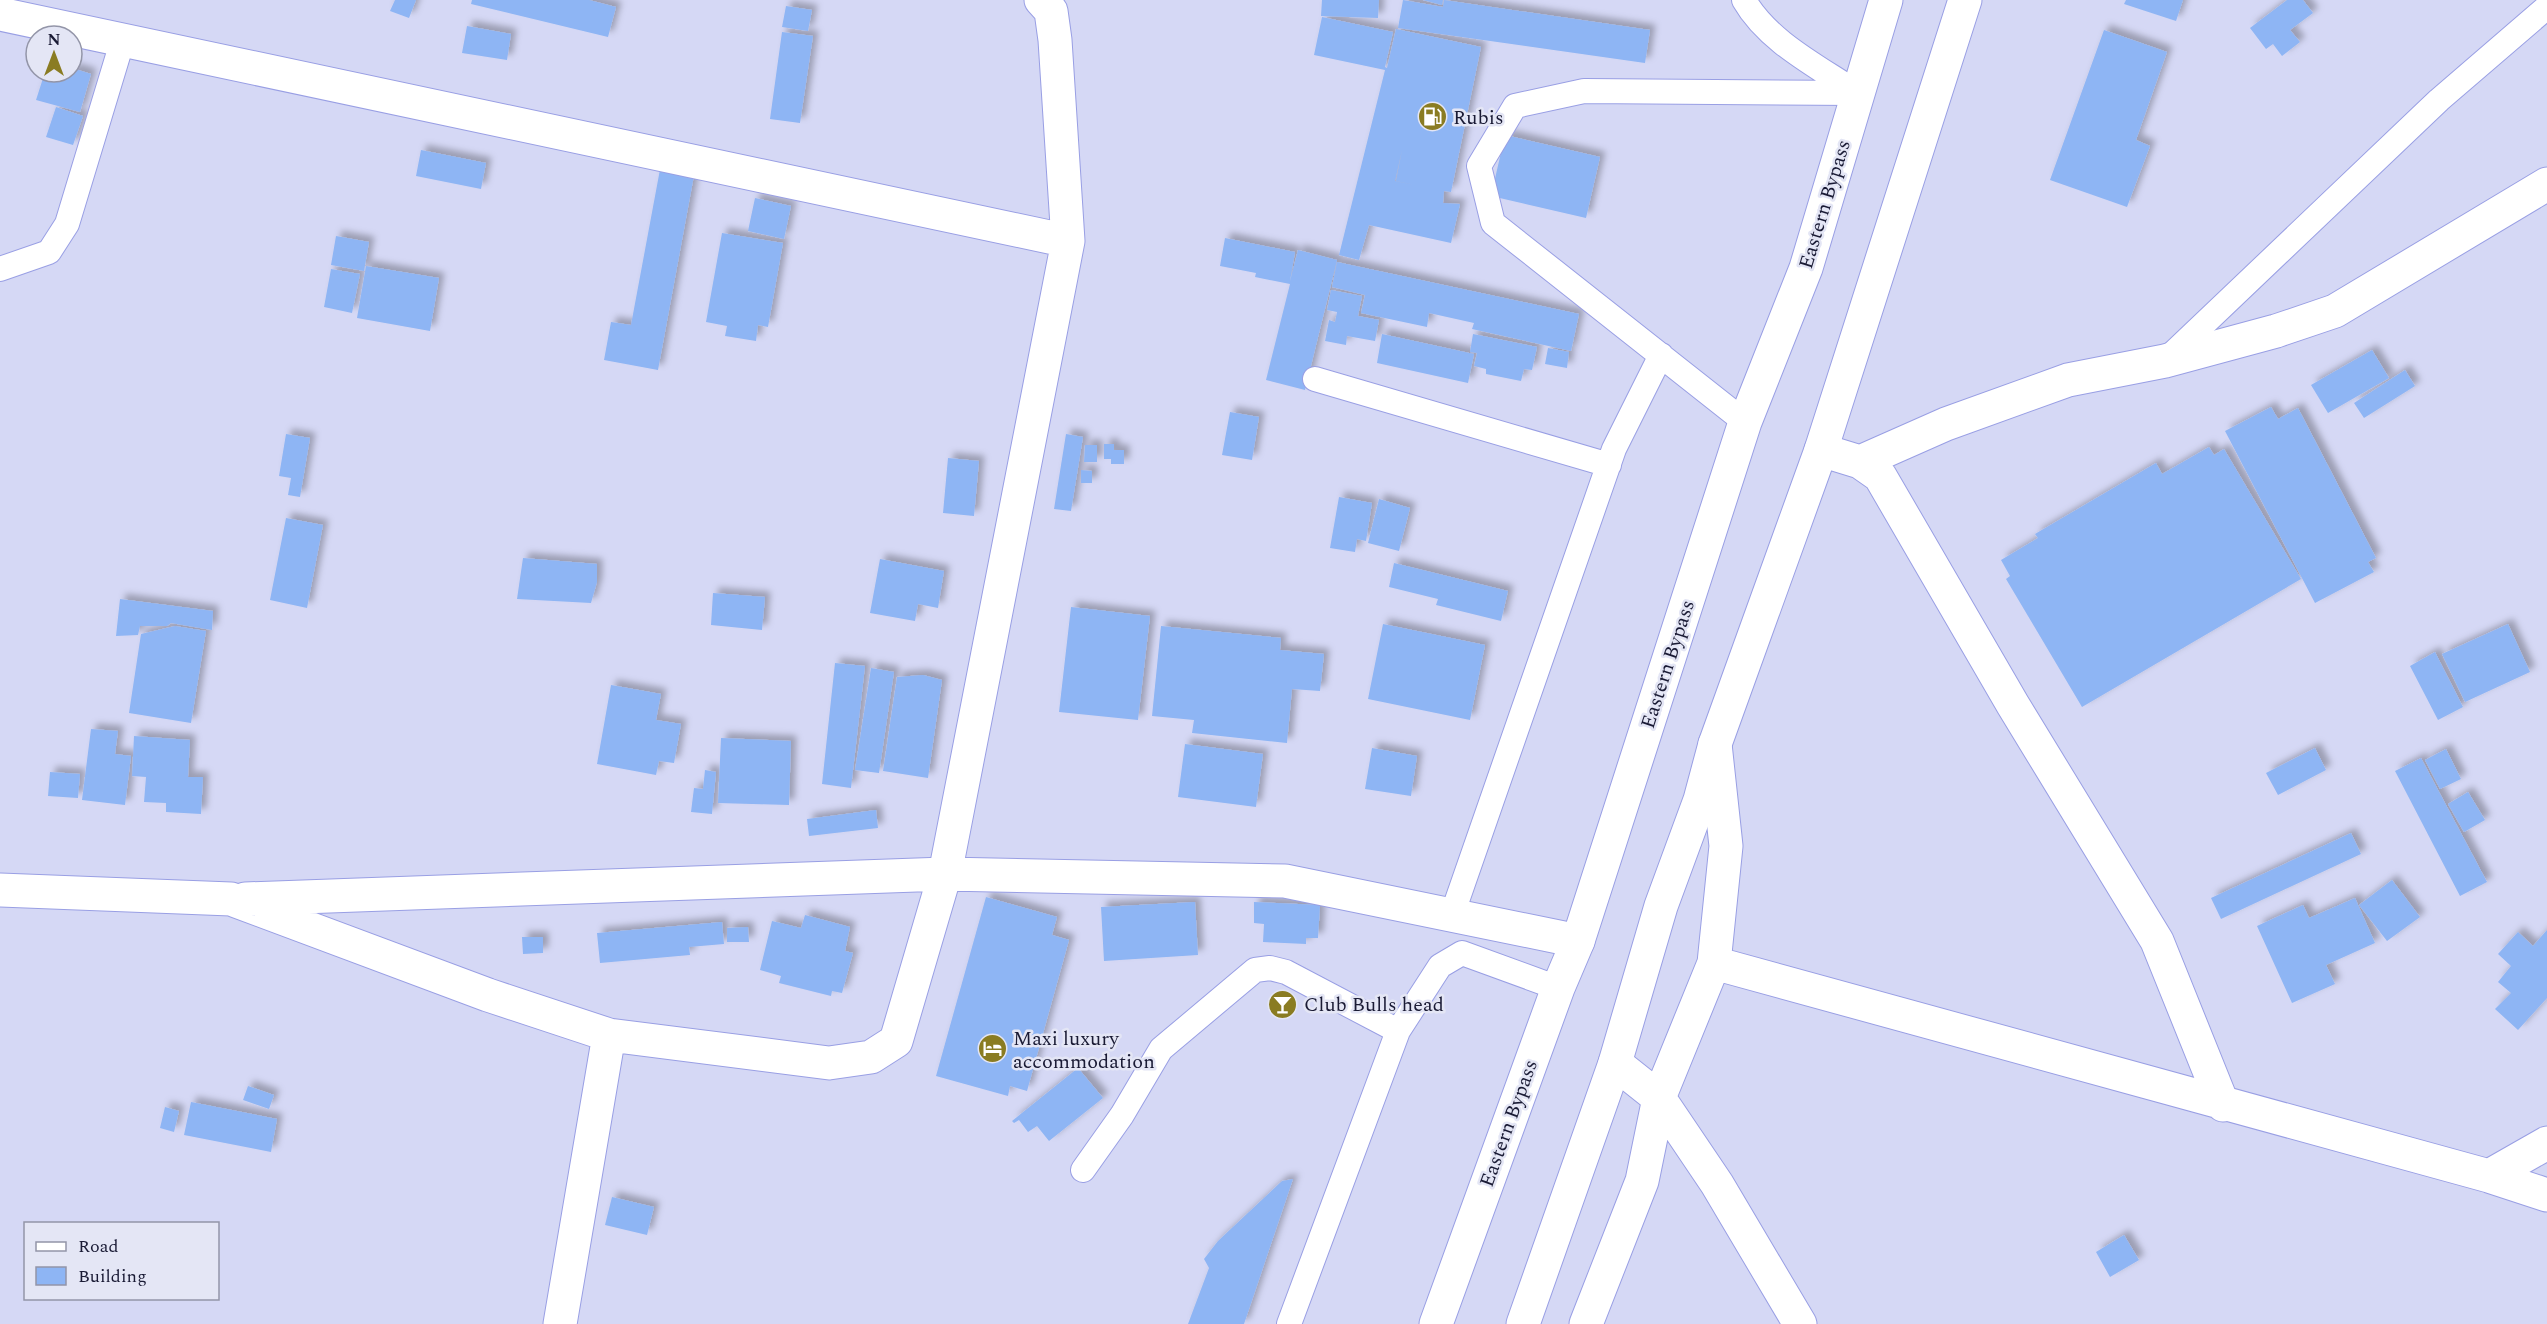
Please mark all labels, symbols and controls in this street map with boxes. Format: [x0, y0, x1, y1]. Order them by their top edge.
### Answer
north arrow [24, 24, 84, 84]
text: N [47, 28, 61, 52]
fuel station icon: Rubis [1416, 101, 1448, 133]
place label: Rubis [1453, 103, 1504, 133]
street label: Eastern Bypass [1791, 136, 1859, 273]
street label: Eastern Bypass [1633, 596, 1703, 733]
bar icon: Club Bulls head [1267, 988, 1299, 1020]
place label: Club Bulls head [1304, 990, 1444, 1020]
place label: Maxi luxury accommodation [1013, 1024, 1155, 1077]
hotel icon: Maxi luxury accommodation [976, 1033, 1008, 1065]
street label: Eastern Bypass [1472, 1055, 1546, 1191]
legend [24, 1222, 219, 1300]
text: Road [78, 1233, 119, 1260]
text: Building [78, 1263, 147, 1290]

